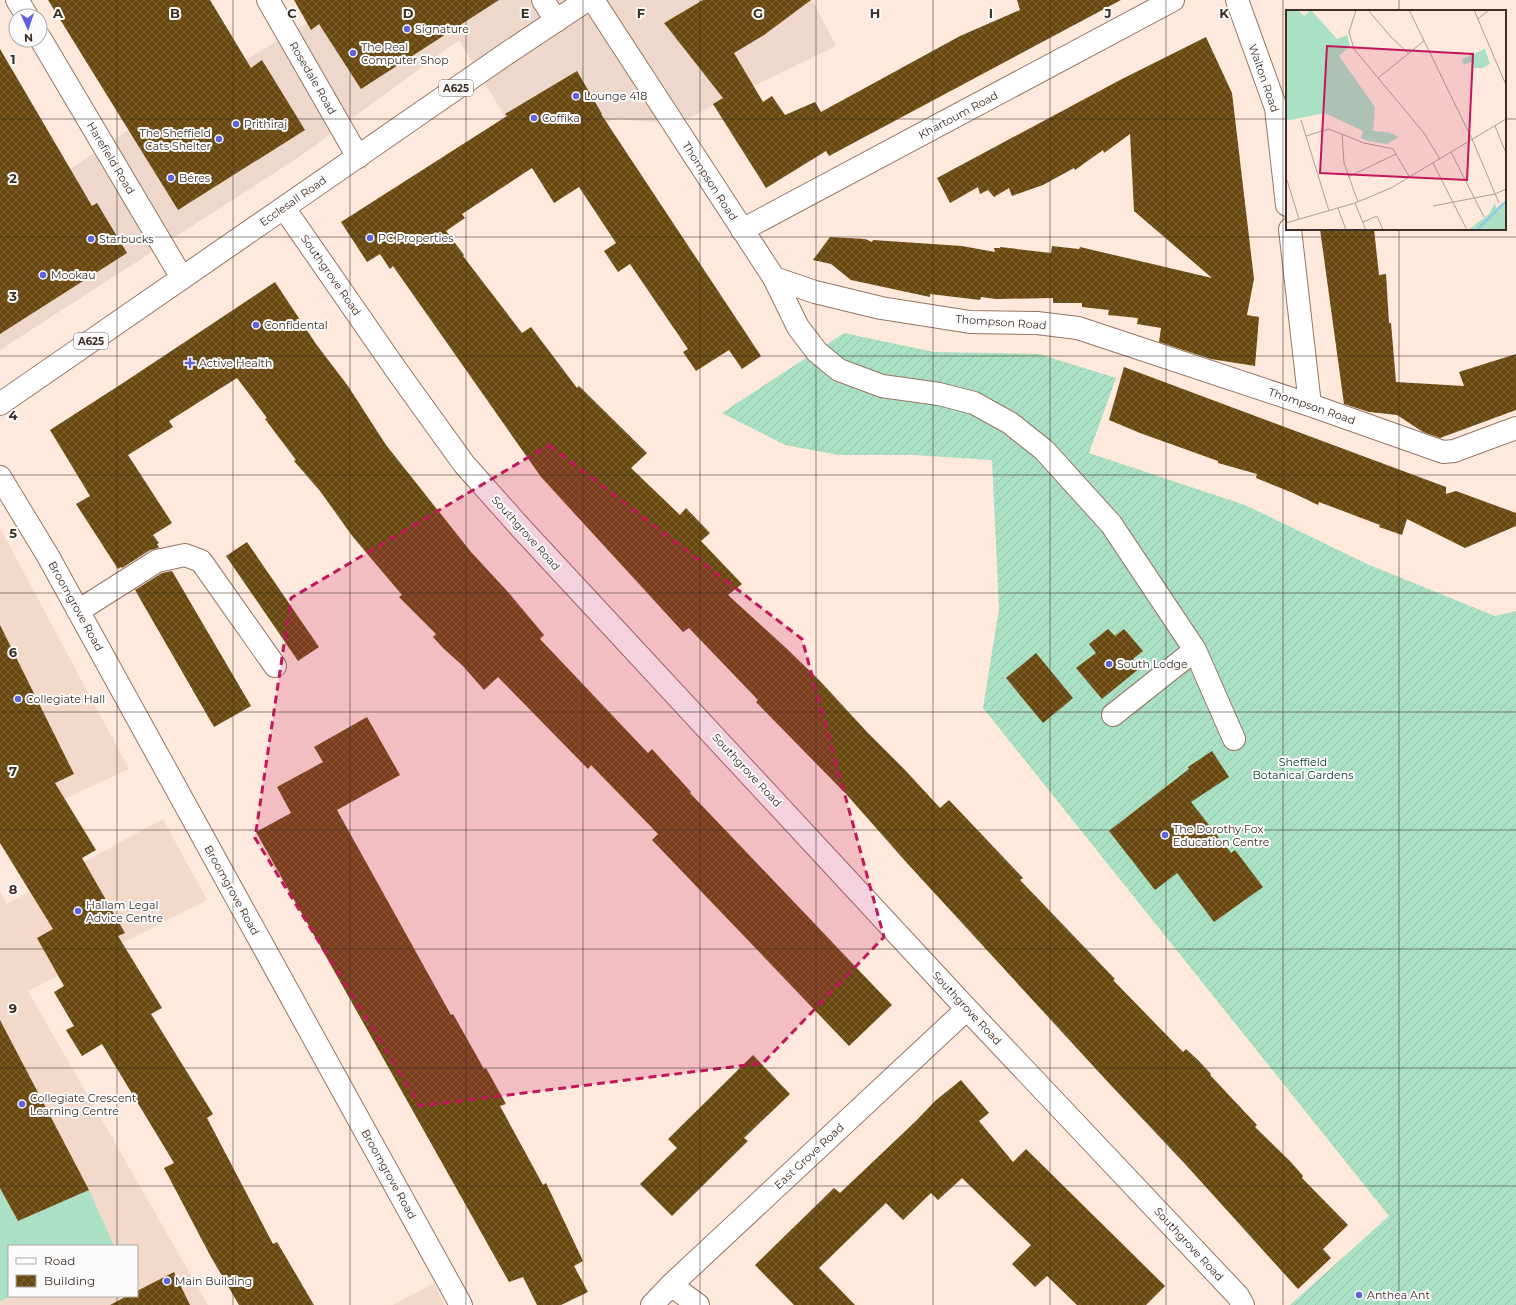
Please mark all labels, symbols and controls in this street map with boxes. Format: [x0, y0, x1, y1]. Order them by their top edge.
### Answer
text: A [52, 5, 64, 21]
text: B [170, 5, 180, 21]
text: C [287, 5, 297, 21]
text: D [403, 5, 414, 21]
text: E [521, 5, 530, 21]
text: F [637, 5, 645, 21]
text: G [753, 5, 763, 21]
text: H [870, 5, 880, 21]
text: I [989, 5, 993, 21]
text: J [1103, 5, 1112, 21]
text: K [1219, 5, 1229, 21]
north arrow [8, 8, 48, 48]
inset map [1286, 10, 1506, 230]
place label: Signature [415, 22, 469, 36]
marker: Signature [402, 24, 412, 34]
text: N [24, 31, 33, 45]
street label: Rosedale Road [286, 39, 340, 117]
place label: The Real Computer Shop [361, 40, 449, 67]
street label: Walton Road [1246, 42, 1282, 114]
marker: The Real Computer Shop [348, 48, 358, 58]
text: 1 [10, 51, 16, 67]
road number: A625 [439, 80, 473, 96]
street label: Khartoum Road [916, 88, 1000, 142]
place label: Lounge 418 [584, 89, 647, 103]
marker: Lounge 418 [571, 91, 581, 101]
place label: Coffika [542, 111, 580, 125]
marker: Coffika [529, 113, 539, 123]
place label: Prithiraj [244, 117, 287, 131]
street label: Harefield Road [84, 119, 138, 197]
marker: Prithiraj [231, 119, 241, 129]
place label: The Sheffield Cats Shelter [139, 126, 211, 153]
marker: The Sheffield Cats Shelter [214, 134, 224, 144]
street label: Thompson Road [679, 139, 741, 223]
text: 2 [9, 170, 17, 186]
place label: Béres [179, 171, 211, 185]
marker: Béres [166, 173, 176, 183]
street label: Ecclesall Road [257, 173, 329, 229]
place label: PC Properties [378, 231, 454, 245]
place label: Starbucks [99, 232, 154, 246]
street label: Southgrove Road [298, 232, 364, 318]
marker: PC Properties [365, 233, 375, 243]
marker: Starbucks [86, 234, 96, 244]
place label: Mookau [51, 268, 96, 282]
marker: Mookau [38, 270, 48, 280]
text: 3 [8, 288, 17, 304]
street label: Thompson Road [955, 312, 1047, 332]
place label: Confidental [264, 318, 328, 332]
marker: Confidental [251, 320, 261, 330]
road number: A625 [74, 333, 108, 349]
place label: Active Health [199, 356, 273, 370]
marker: Active Health [184, 357, 196, 369]
street label: Thompson Road [1267, 385, 1357, 427]
text: 4 [9, 407, 18, 423]
street label: Southgrove Road [489, 493, 563, 573]
text: 5 [9, 525, 17, 541]
street label: Broomgrove Road [45, 559, 107, 653]
text: 6 [9, 644, 18, 660]
place label: South Lodge [1117, 657, 1188, 671]
marker: South Lodge [1104, 659, 1114, 669]
place label: Collegiate Hall [26, 692, 105, 706]
marker: Collegiate Hall [13, 694, 23, 704]
street label: Southgrove Road [709, 730, 785, 810]
park label: Sheffield Botanical Gardens [1252, 755, 1354, 782]
text: 7 [9, 763, 17, 779]
place label: The Dorothy Fox Education Centre [1173, 822, 1270, 849]
marker: The Dorothy Fox Education Centre [1160, 830, 1170, 840]
street label: Broomgrove Road [201, 843, 263, 937]
text: 8 [9, 881, 18, 897]
place label: Hallam Legal Advice Centre [86, 898, 163, 925]
marker: Hallam Legal Advice Centre [73, 906, 83, 916]
street label: Southgrove Road [929, 968, 1005, 1048]
text: 9 [9, 1000, 17, 1016]
place label: Collegiate Crescent Learning Centre [30, 1091, 137, 1118]
marker: Collegiate Crescent Learning Centre [17, 1099, 27, 1109]
street label: East Grove Road [771, 1120, 847, 1192]
street label: Broomgrove Road [358, 1127, 420, 1221]
street label: Southgrove Road [1151, 1204, 1227, 1284]
legend [8, 1245, 138, 1297]
text: Road [44, 1253, 75, 1268]
text: Building [44, 1273, 95, 1288]
place label: Main Building [175, 1274, 252, 1288]
marker: Main Building [162, 1276, 172, 1286]
place label: Anthea Ant [1367, 1288, 1430, 1302]
marker: Anthea Ant [1354, 1290, 1364, 1300]

